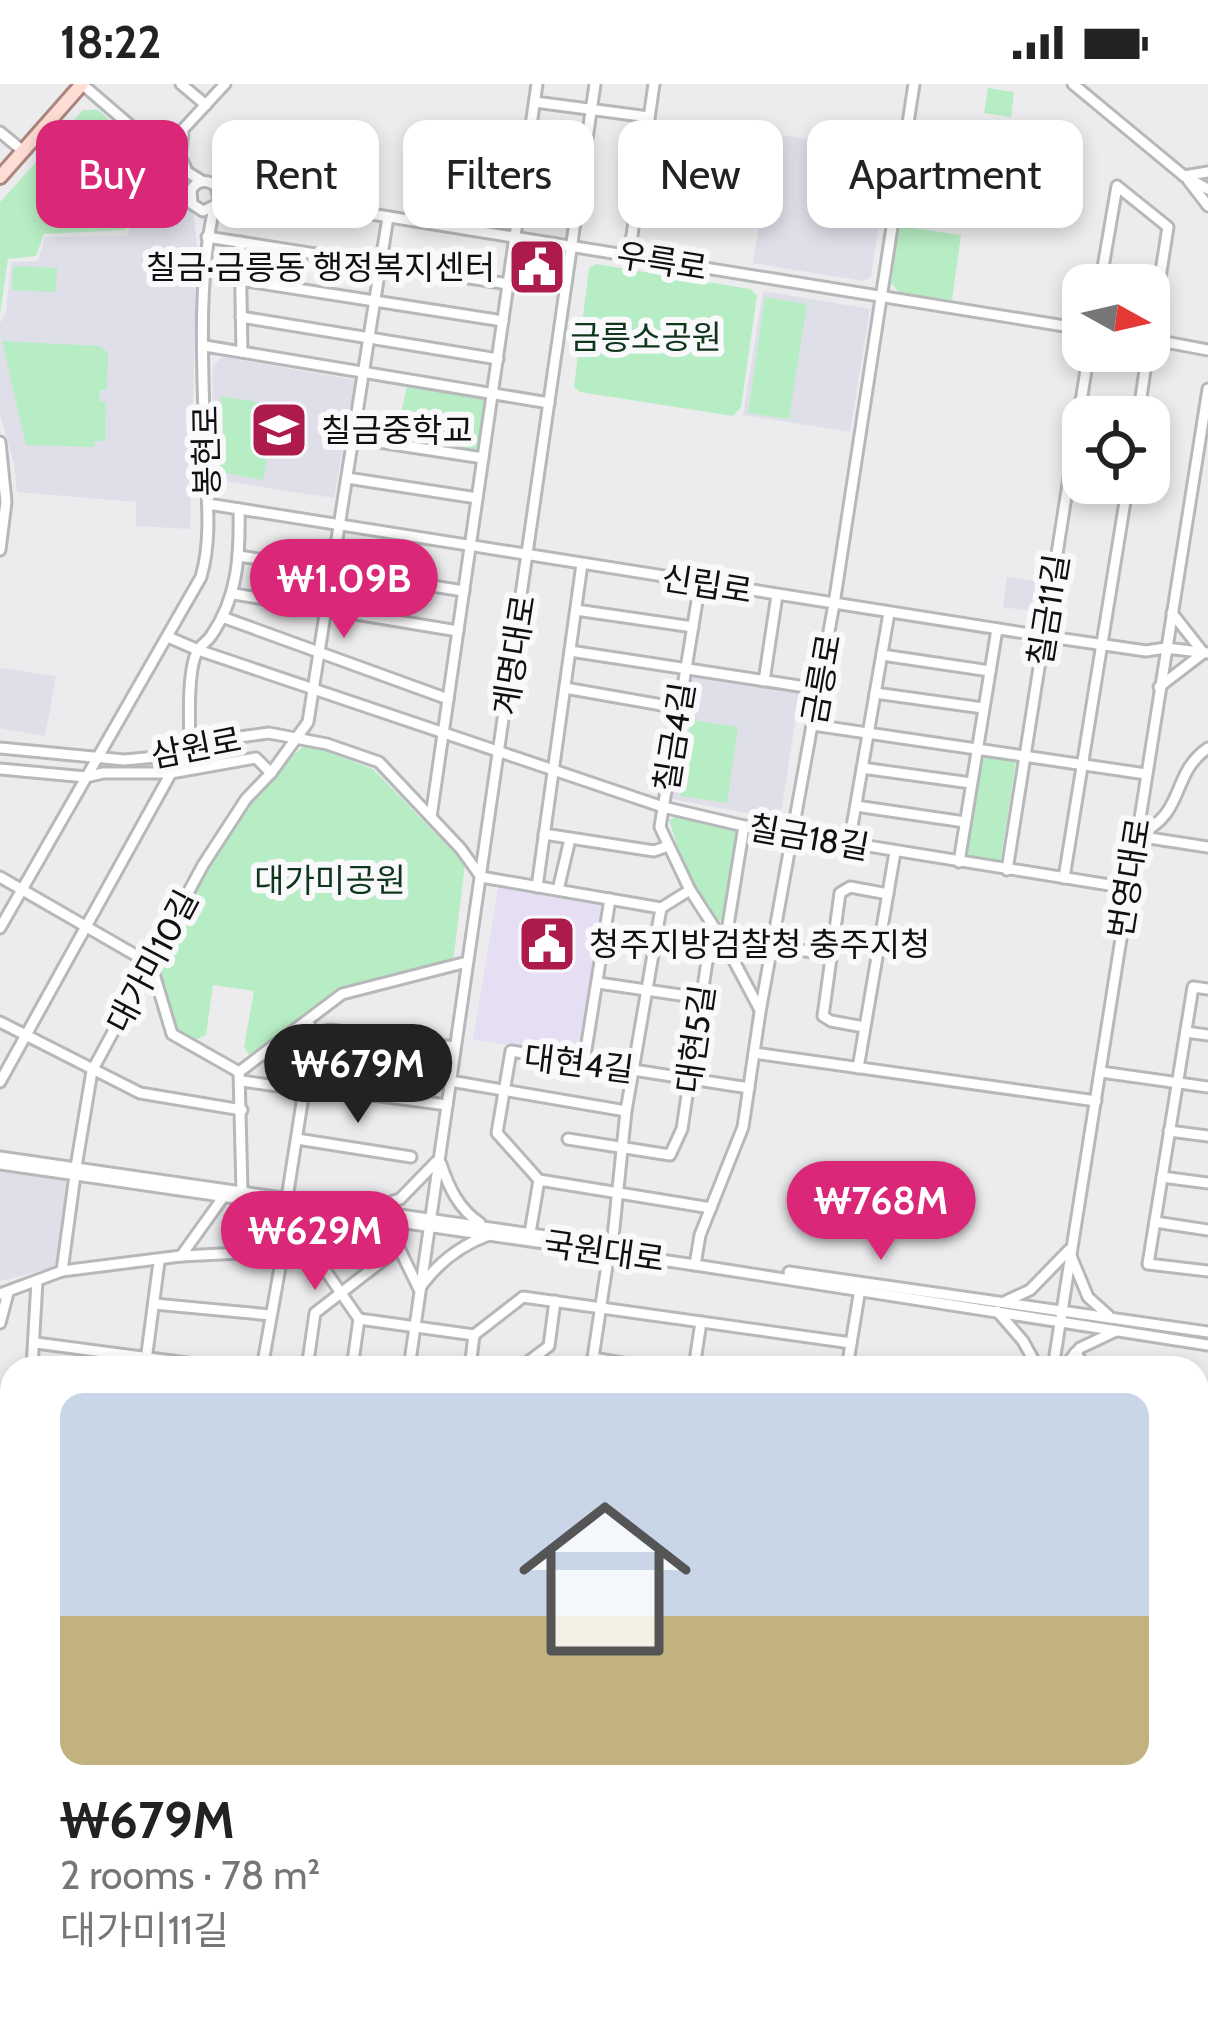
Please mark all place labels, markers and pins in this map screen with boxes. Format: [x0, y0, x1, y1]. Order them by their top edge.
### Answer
public building icon: 칠금·금릉동 행정복지센터 [506, 236, 568, 298]
place label: 칠금·금릉동 행정복지센터 [146, 247, 495, 287]
school or university icon: 칠금중학교 [248, 399, 310, 461]
place label: 칠금중학교 [321, 410, 473, 450]
pin: ₩1.09B [246, 539, 442, 641]
public building icon: 청주지방검찰청 충주지청 [516, 913, 578, 975]
place label: 청주지방검찰청 충주지청 [589, 924, 930, 964]
pin: ₩679M [274, 1024, 442, 1126]
pin: ₩768M [797, 1161, 965, 1263]
pin: ₩629M [231, 1191, 399, 1293]

